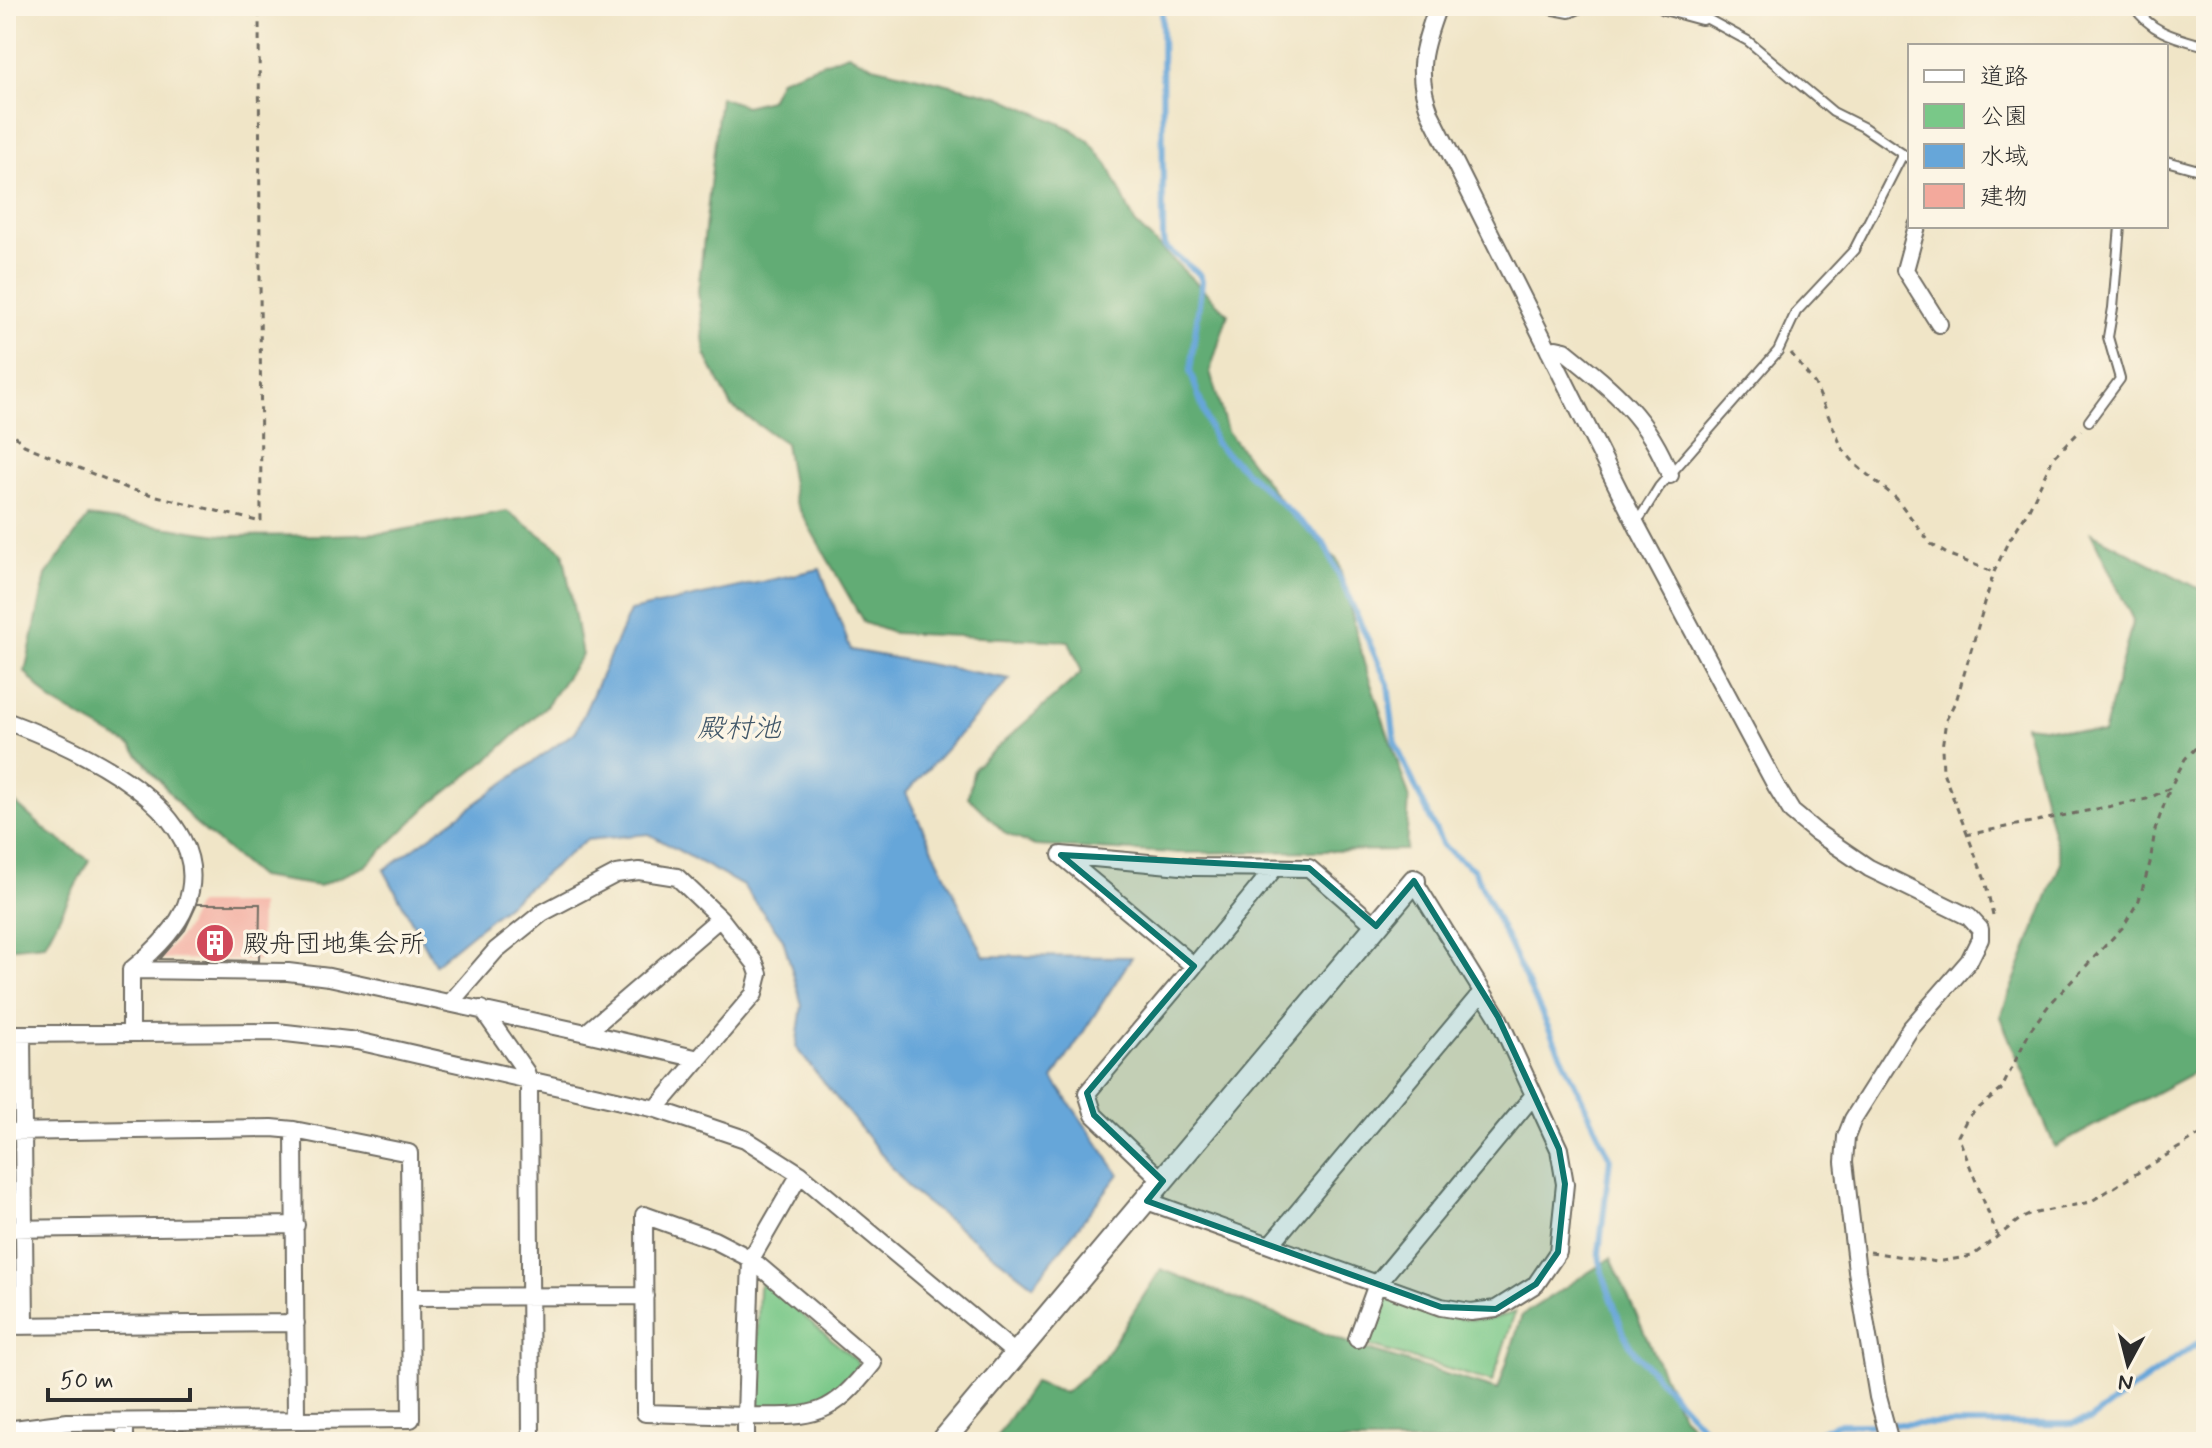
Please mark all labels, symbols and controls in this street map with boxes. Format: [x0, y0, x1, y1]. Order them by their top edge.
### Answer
legend [1908, 44, 2168, 228]
text: 道路 [1980, 62, 2028, 93]
text: 公園 [1980, 102, 2028, 133]
text: 水域 [1980, 142, 2028, 173]
text: 建物 [1980, 182, 2028, 213]
water label: 殿村池 [697, 711, 782, 748]
building icon: 殿舟団地集会所 [194, 922, 236, 964]
place label: 殿舟団地集会所 [243, 928, 425, 962]
north arrow [2088, 1324, 2168, 1404]
scale bar [48, 1352, 190, 1402]
text: 50 m [60, 1366, 114, 1397]
text: N [2117, 1367, 2135, 1397]

